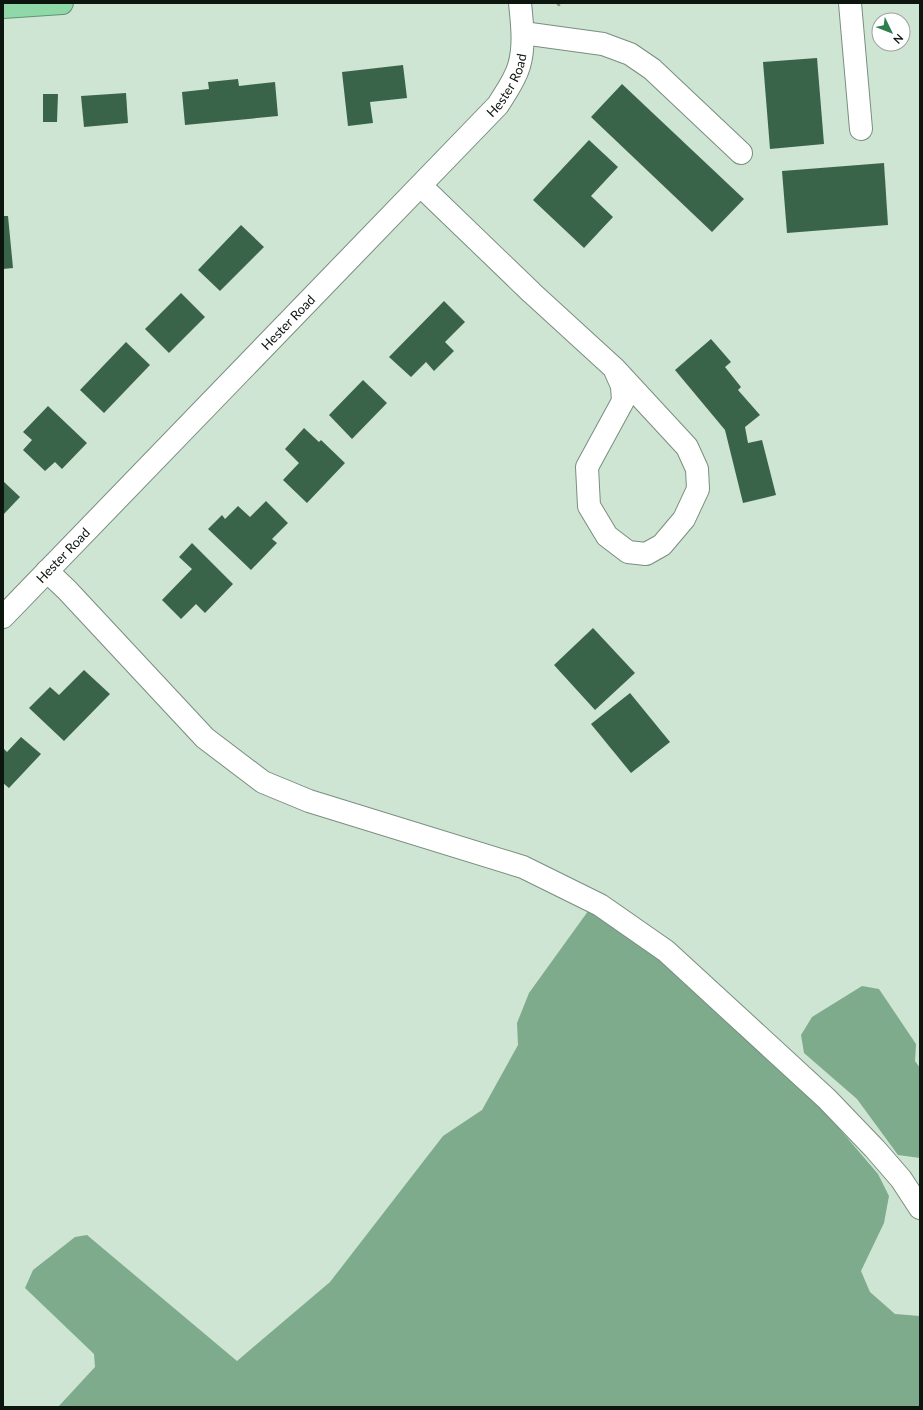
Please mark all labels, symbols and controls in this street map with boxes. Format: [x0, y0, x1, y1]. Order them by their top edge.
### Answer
north arrow [871, 12, 911, 52]
text: N [891, 32, 906, 47]
street label: Hester Road [483, 52, 530, 120]
street label: Hester Road [258, 291, 318, 353]
street label: Hester Road [33, 524, 93, 586]

